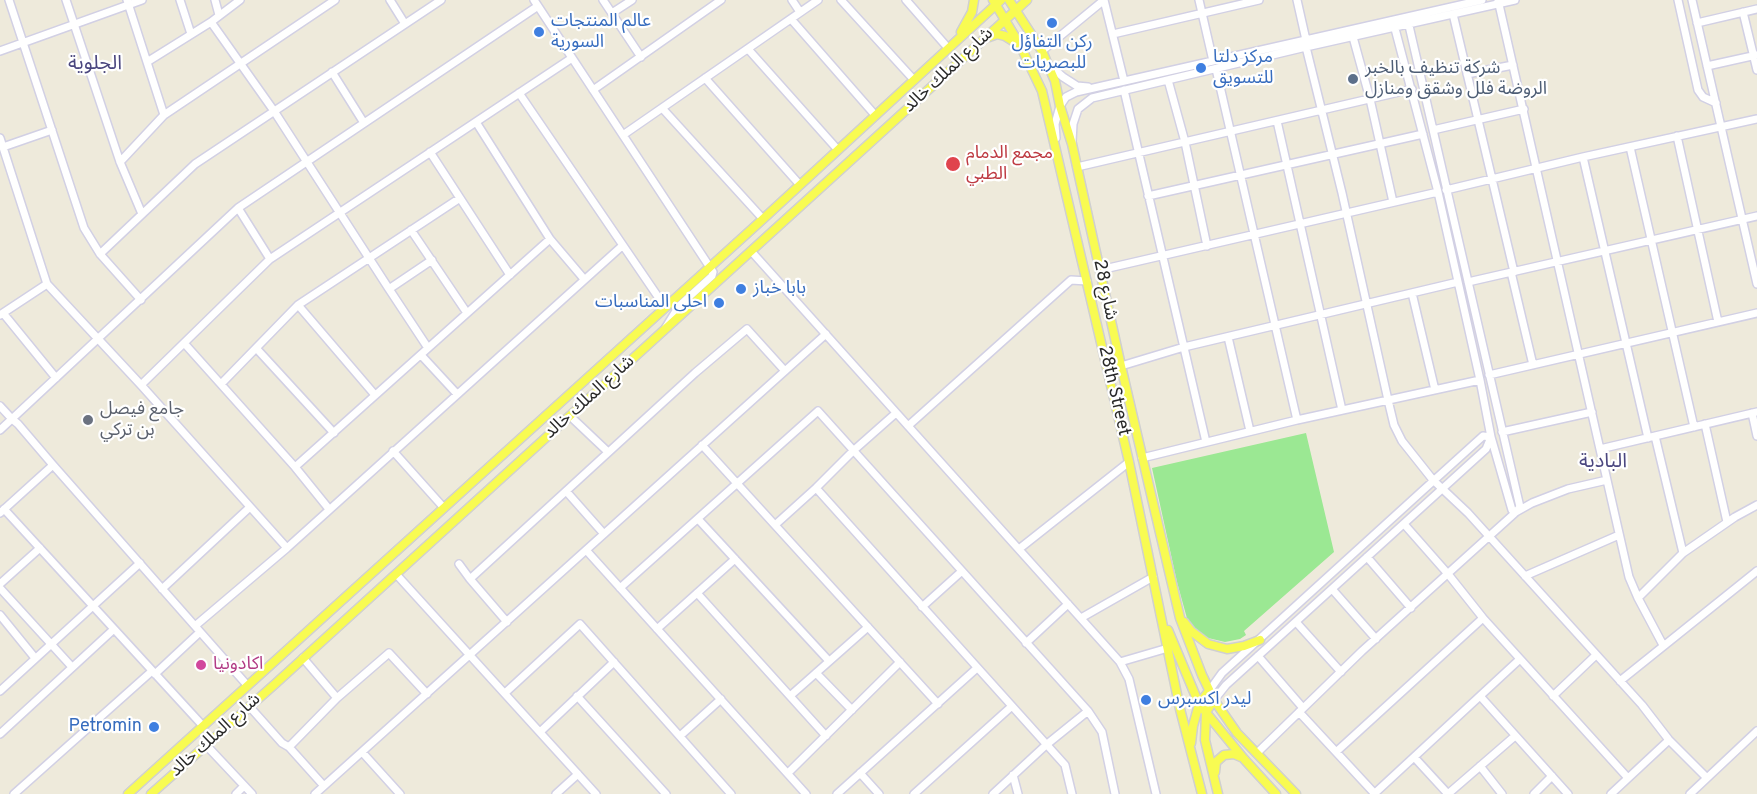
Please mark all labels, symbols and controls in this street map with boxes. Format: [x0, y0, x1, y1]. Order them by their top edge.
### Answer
place label: عالم المنتجات السورية [551, 11, 651, 54]
marker: ركن التفاؤل للبصريات [1045, 16, 1059, 30]
street label: شارع الملك خالد [900, 24, 998, 118]
marker: عالم المنتجات السورية [532, 25, 546, 39]
place label: ركن التفاؤل للبصريات [1011, 32, 1093, 74]
place label: مركز دلتا للتسويق [1213, 47, 1274, 90]
district label: الجلوية [68, 53, 122, 77]
place label: شركة تنظيف بالخبر الروضة فلل وشقق ومنازل [1365, 58, 1547, 100]
marker: مركز دلتا للتسويق [1194, 61, 1208, 75]
marker: شركة تنظيف بالخبر الروضة فلل وشقق ومنازل [1346, 72, 1360, 86]
place label: مجمع الدمام الطبي [966, 143, 1053, 186]
marker: مجمع الدمام الطبي [944, 155, 962, 173]
street label: شارع 28 [1087, 258, 1121, 322]
place label: بابا خباز [753, 278, 806, 300]
marker: بابا خباز [734, 282, 748, 296]
place label: احلى المناسبات [595, 292, 707, 314]
marker: احلى المناسبات [712, 296, 726, 310]
street label: 28th Street [1092, 344, 1134, 438]
street label: شارع الملك خالد [540, 351, 640, 445]
place label: جامع فيصل بن تركي [100, 399, 184, 442]
marker: جامع فيصل بن تركي [81, 413, 95, 427]
district label: البادية [1579, 451, 1627, 475]
place label: اكادونيا [213, 654, 263, 676]
marker: اكادونيا [194, 658, 208, 672]
street label: شارع الملك خالد [166, 689, 266, 783]
place label: ليدر اكسبرس [1158, 689, 1251, 711]
marker: ليدر اكسبرس [1139, 693, 1153, 707]
place label: Petromin [69, 716, 142, 738]
marker: Petromin [147, 720, 161, 734]

